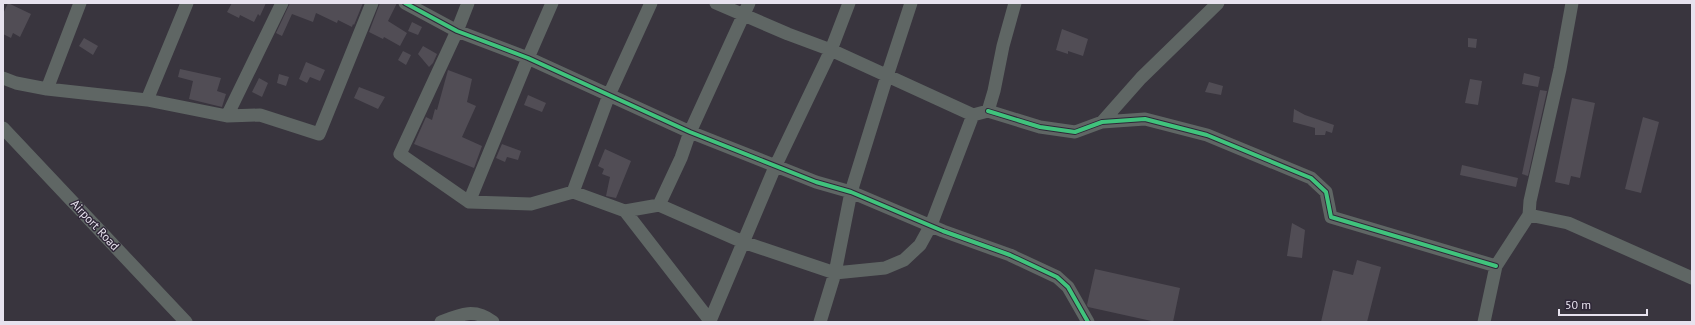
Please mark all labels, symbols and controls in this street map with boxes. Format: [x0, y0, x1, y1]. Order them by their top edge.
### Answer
street label: Airport Road [68, 196, 123, 253]
scale bar [1559, 291, 1647, 317]
text: 50 m [1565, 297, 1591, 312]

